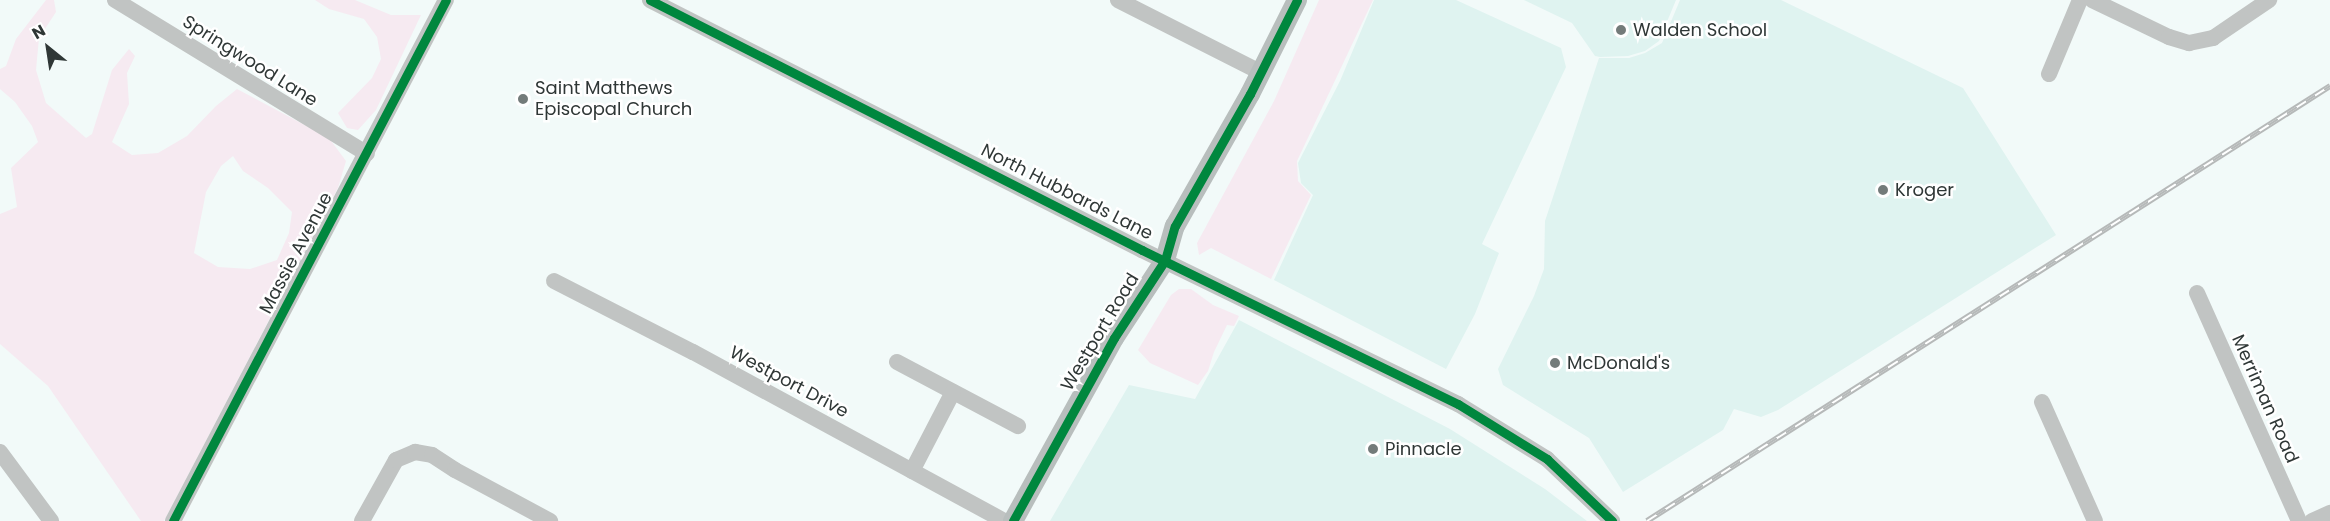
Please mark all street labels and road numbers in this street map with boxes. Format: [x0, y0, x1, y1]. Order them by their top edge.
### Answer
street label: Springwood Lane [179, 11, 321, 111]
street label: North Hubbards Lane [977, 139, 1157, 245]
street label: Massie Avenue [255, 189, 337, 317]
street label: Westport Road [1056, 269, 1144, 395]
street label: Merriman Road [2227, 331, 2303, 467]
street label: Westport Drive [726, 342, 852, 422]

